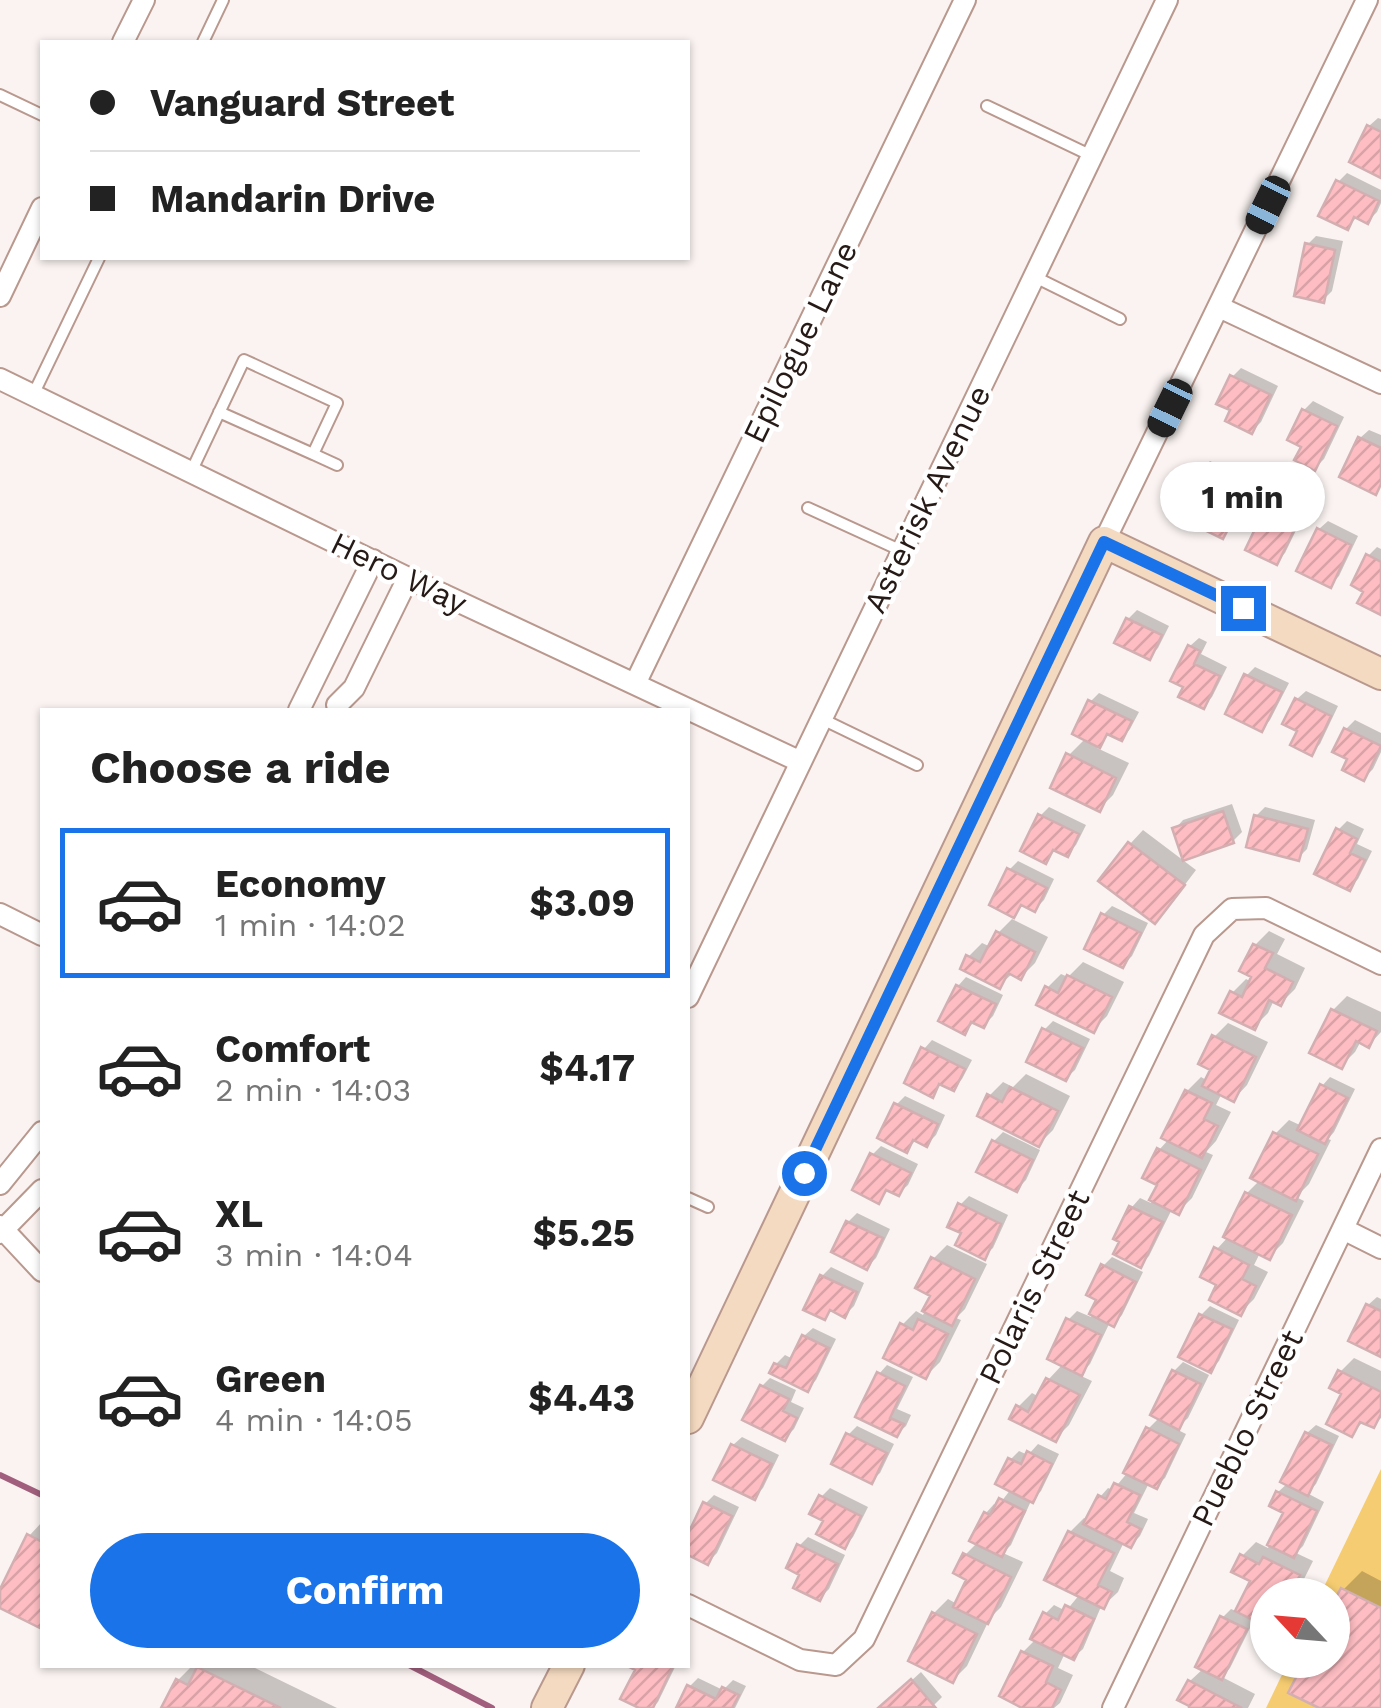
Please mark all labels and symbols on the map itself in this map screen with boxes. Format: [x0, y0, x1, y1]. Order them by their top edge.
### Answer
car [1241, 171, 1295, 239]
street label: Epilogue Lane [735, 235, 865, 449]
car [1143, 374, 1197, 442]
street label: Asterisk Avenue [855, 379, 999, 619]
callout: 1 min [1160, 463, 1326, 533]
street label: Hero Way [325, 524, 474, 622]
route end [1221, 586, 1266, 631]
route start [782, 1151, 827, 1196]
street label: Polaris Street [970, 1183, 1098, 1391]
street label: Pueblo Street [1183, 1323, 1311, 1533]
north arrow [1250, 1578, 1350, 1678]

